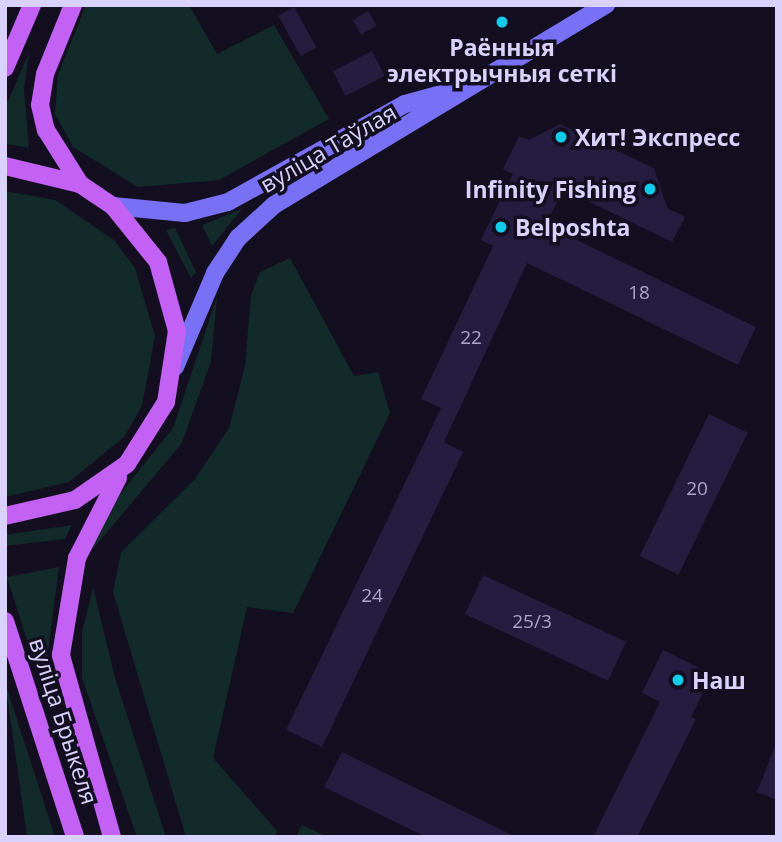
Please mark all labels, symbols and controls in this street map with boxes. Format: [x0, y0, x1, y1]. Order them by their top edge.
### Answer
marker: Раённыя электрычныя сеткі [494, 14, 510, 30]
place label: Раённыя электрычныя сеткі [387, 33, 617, 87]
street label: вуліца Таўлая [255, 98, 401, 198]
place label: Хит! Экспресс [575, 123, 740, 151]
marker: Хит! Экспресс [553, 129, 569, 145]
place label: Infinity Fishing [465, 175, 636, 203]
marker: Infinity Fishing [642, 181, 658, 197]
place label: Belposhta [515, 213, 630, 241]
marker: Belposhta [493, 219, 509, 235]
house number: 18 [628, 282, 650, 304]
house number: 22 [460, 327, 482, 349]
house number: 20 [686, 478, 708, 500]
house number: 24 [361, 585, 383, 607]
house number: 25/3 [512, 611, 552, 633]
street label: вуліца Брыкеля [24, 634, 104, 808]
place label: Наш [692, 666, 746, 694]
marker: Наш [670, 672, 686, 688]

